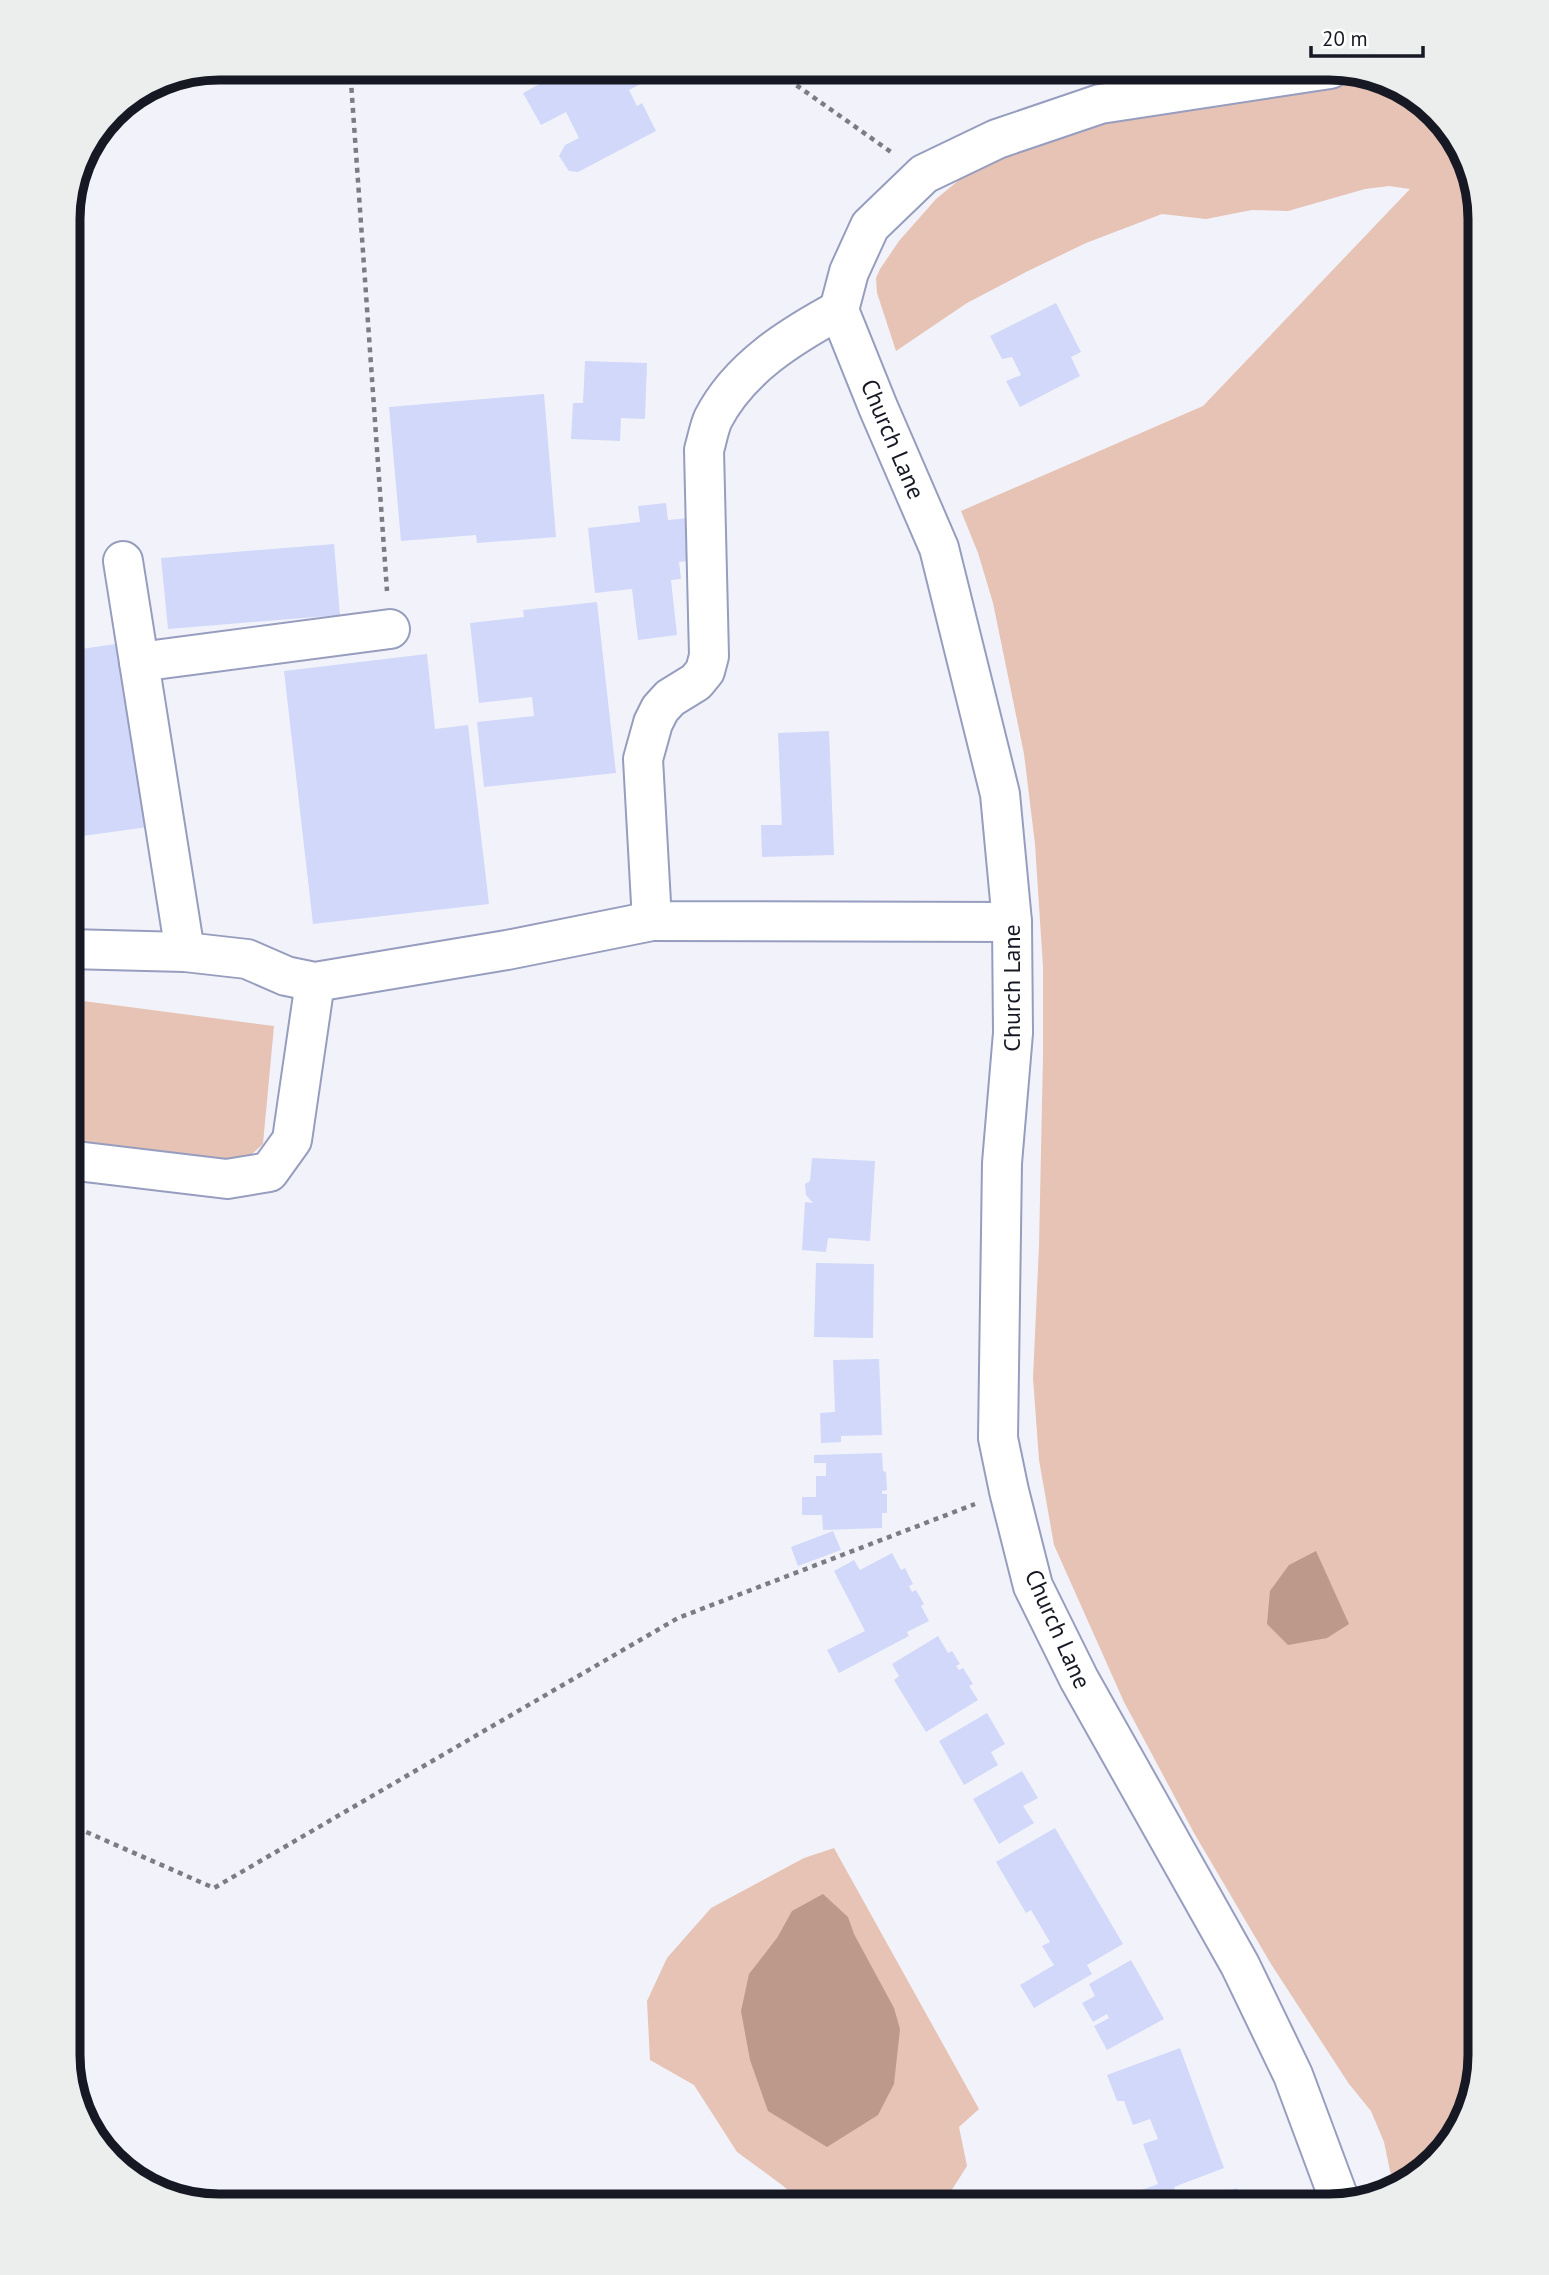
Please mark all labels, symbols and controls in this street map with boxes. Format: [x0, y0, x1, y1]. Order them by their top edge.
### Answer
scale bar [1311, 14, 1423, 58]
text: 20 m [1322, 25, 1368, 52]
street label: Church Lane [854, 374, 932, 504]
street label: Church Lane [996, 924, 1027, 1052]
street label: Church Lane [1018, 1564, 1098, 1694]

